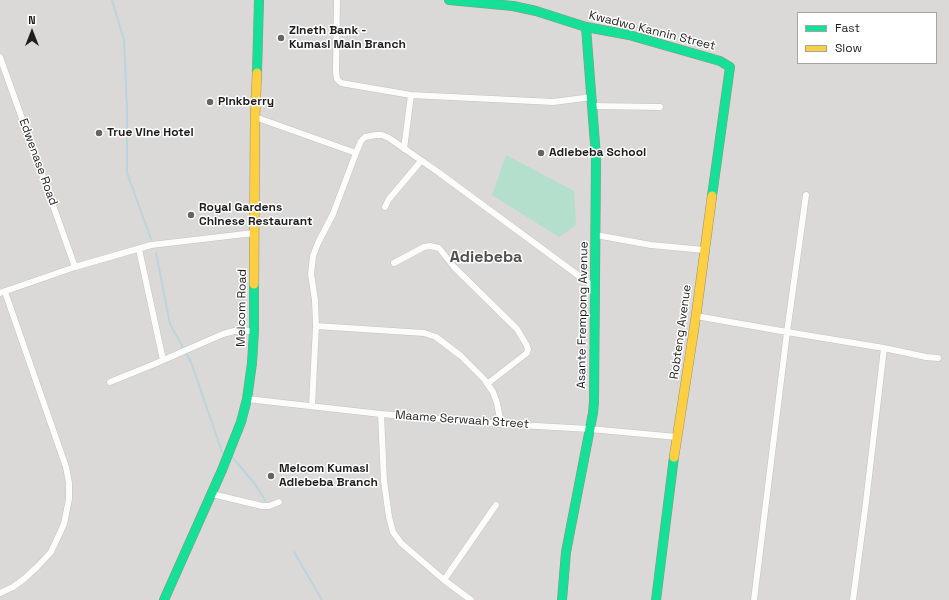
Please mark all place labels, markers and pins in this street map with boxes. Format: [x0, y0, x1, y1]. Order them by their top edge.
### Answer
place label: Zineth Bank - Kumasi Main Branch [289, 24, 406, 52]
marker: Zineth Bank - Kumasi Main Branch [276, 33, 286, 43]
place label: Pinkberry [218, 95, 274, 109]
marker: Pinkberry [205, 97, 215, 107]
place label: True Vine Hotel [107, 126, 194, 140]
marker: True Vine Hotel [94, 128, 104, 138]
place label: Adiebeba School [549, 146, 646, 160]
marker: Adiebeba School [536, 148, 546, 158]
place label: Royal Gardens Chinese Restaurant [199, 201, 312, 229]
marker: Royal Gardens Chinese Restaurant [186, 210, 196, 220]
place label: Melcom Kumasi Adiebeba Branch [279, 462, 378, 490]
marker: Melcom Kumasi Adiebeba Branch [266, 471, 276, 481]

